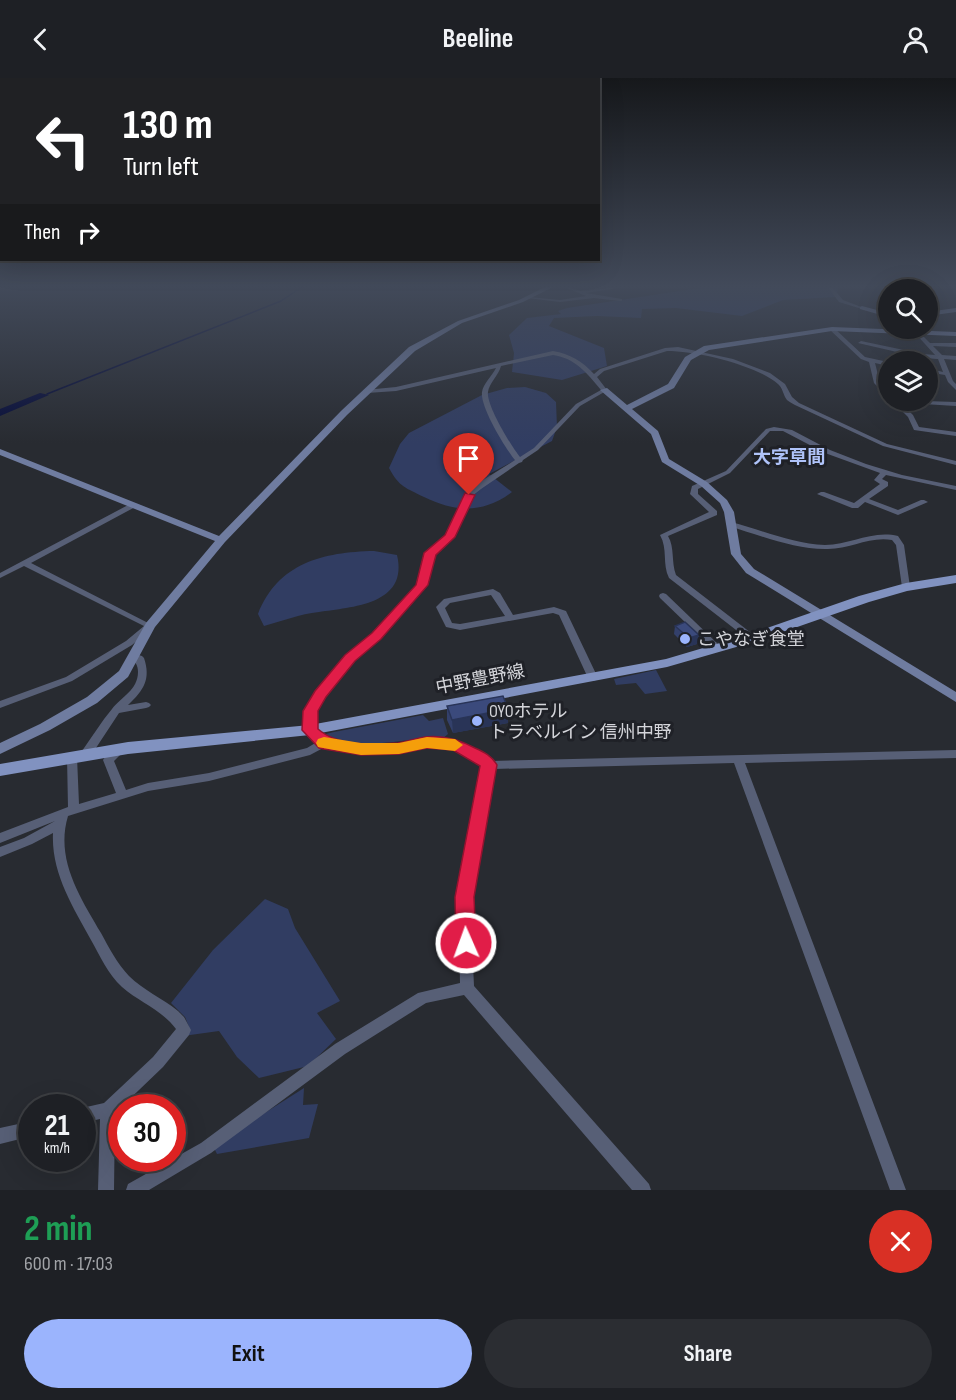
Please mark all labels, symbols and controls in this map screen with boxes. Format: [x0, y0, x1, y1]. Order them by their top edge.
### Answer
icon: back [24, 23, 57, 56]
text: Beeline [443, 23, 513, 55]
icon: person [899, 23, 932, 56]
text: 130 m [123, 100, 213, 151]
icon: left [24, 102, 102, 180]
text: Turn left [123, 151, 199, 183]
icon: right [72, 216, 105, 249]
text: Then [24, 219, 60, 246]
map controls [878, 279, 938, 411]
button: search [878, 279, 938, 339]
button: layers [878, 351, 938, 411]
pin [443, 433, 494, 495]
icon: arrive [452, 442, 485, 475]
district label: 大字草間 [753, 447, 825, 468]
place label: こやなぎ食堂 [697, 629, 805, 650]
marker: こやなぎ食堂 [678, 632, 692, 646]
street label: 中野豊野線 [434, 661, 526, 698]
place label: OYOホテル トラベルイン 信州中野 [489, 701, 672, 743]
marker: OYOホテル トラベルイン 信州中野 [470, 714, 484, 728]
position arrow [434, 911, 498, 975]
speed limit sign: 30 [108, 1094, 186, 1172]
text: 21 [45, 1108, 69, 1144]
text: km/h [44, 1139, 70, 1158]
text: 2 min [24, 1208, 93, 1251]
button: close [869, 1210, 932, 1273]
text: 600 m · 17:03 [24, 1252, 113, 1276]
button: Exit [24, 1319, 472, 1388]
button: Share [484, 1319, 932, 1388]

